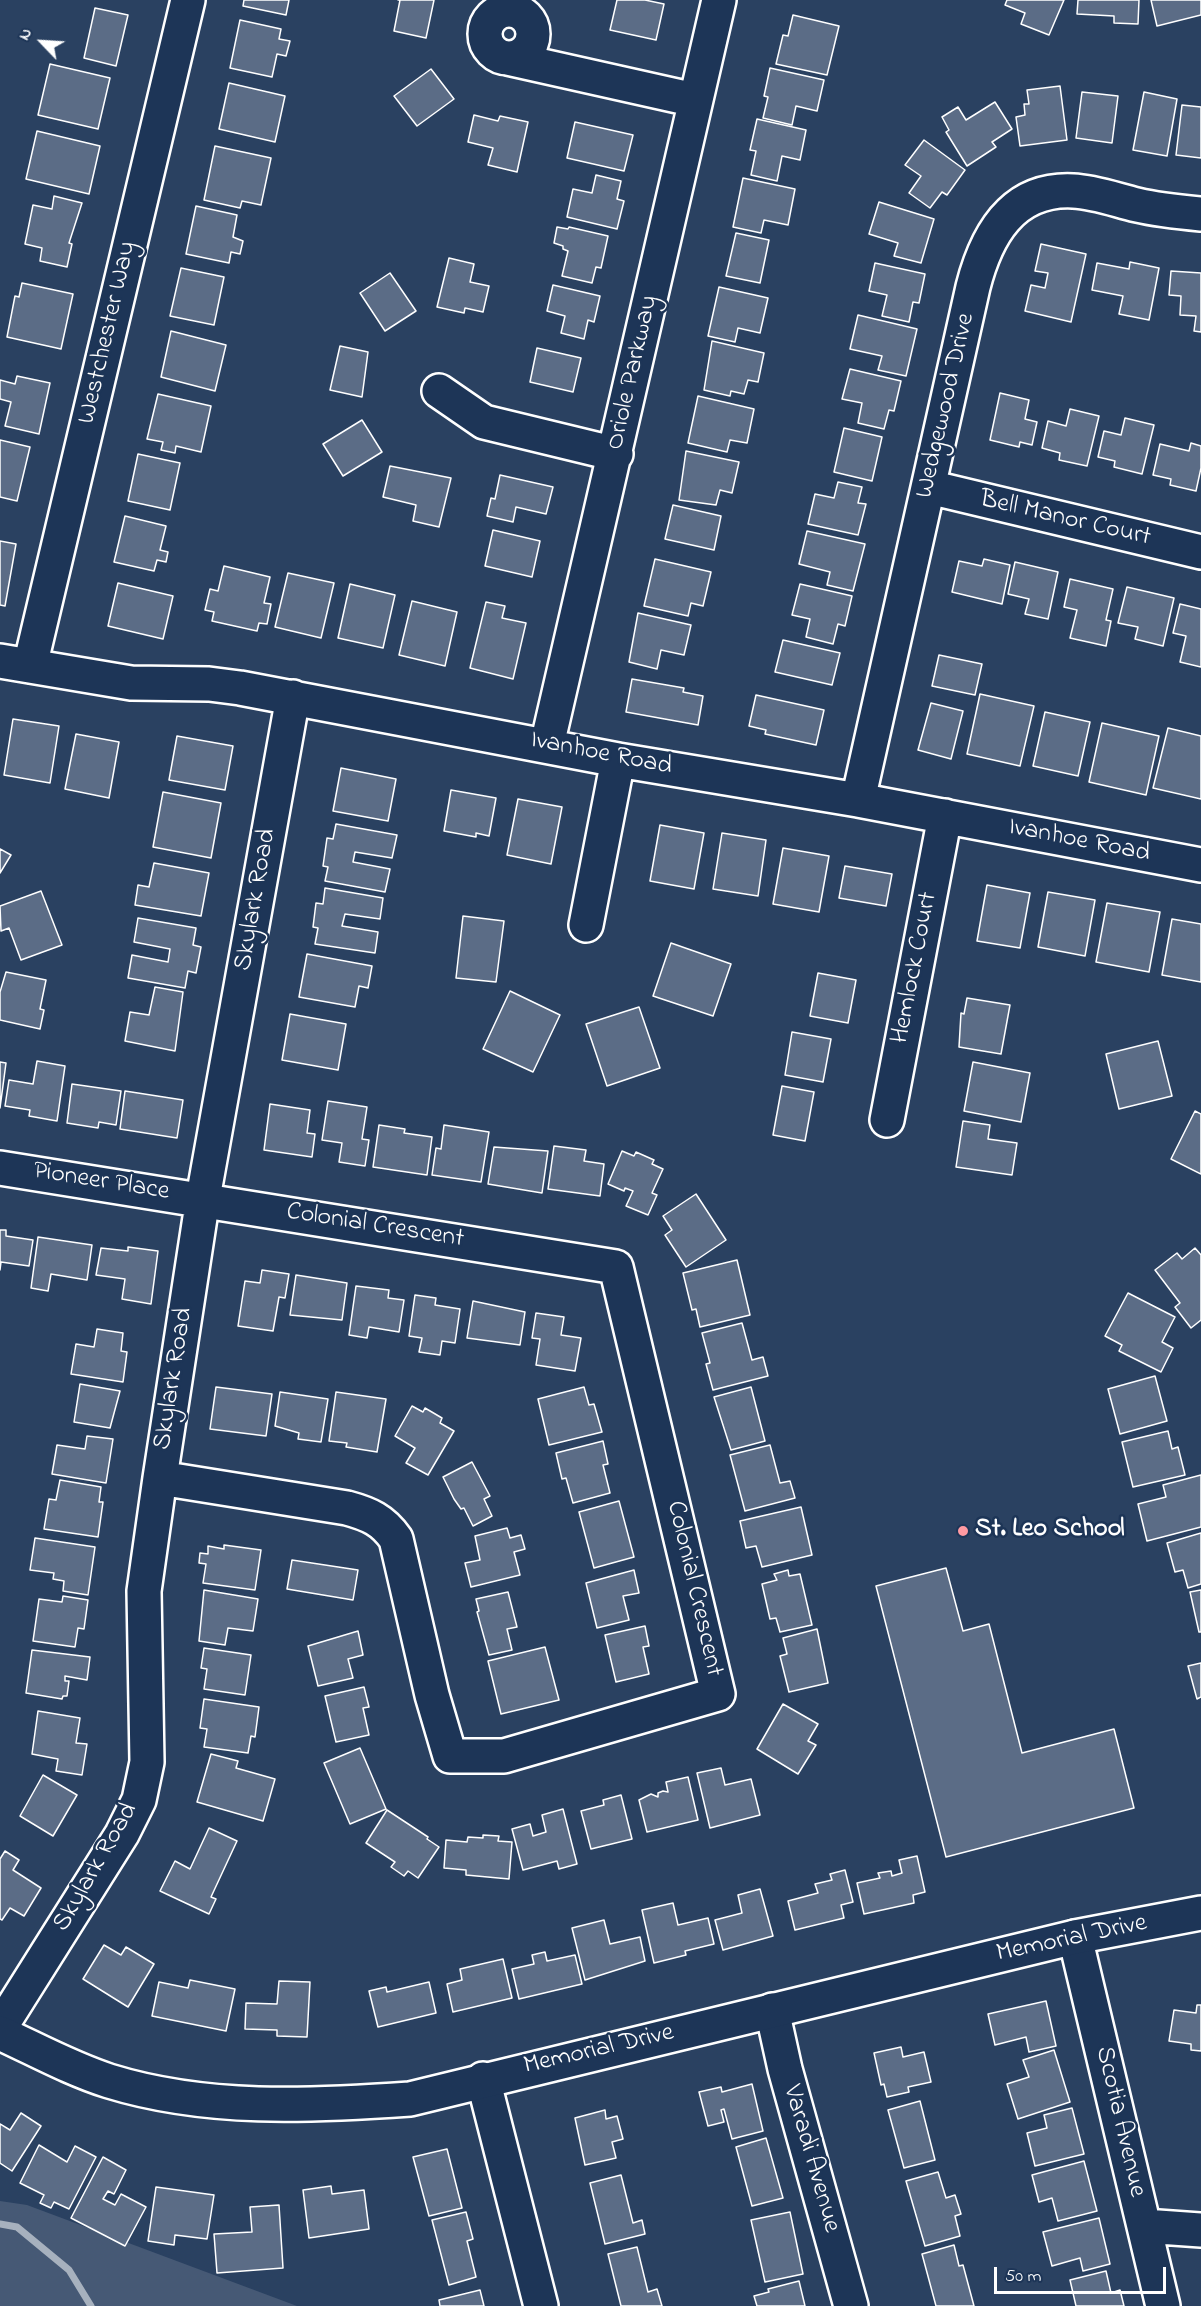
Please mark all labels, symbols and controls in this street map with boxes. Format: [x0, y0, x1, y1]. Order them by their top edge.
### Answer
north arrow [12, 12, 72, 72]
text: N [13, 24, 39, 44]
street label: Westchester Way [73, 239, 145, 427]
street label: Oriole Parkway [601, 293, 667, 453]
street label: Wedgewood Drive [911, 310, 983, 502]
street label: Bell Manor Court [976, 485, 1154, 555]
street label: Ivanhoe Road [528, 726, 674, 784]
street label: Ivanhoe Road [1006, 813, 1152, 871]
street label: Skylark Road [229, 827, 285, 973]
street label: Hemlock Court [886, 890, 946, 1046]
street label: Pioneer Place [31, 1157, 171, 1209]
street label: Colonial Crescent [284, 1198, 466, 1256]
street label: Skylark Road [148, 1306, 202, 1452]
street label: Colonial Crescent [658, 1498, 728, 1680]
place label: St. Leo School [975, 1515, 1125, 1547]
marker: St. Leo School [956, 1524, 970, 1538]
street label: Skylark Road [48, 1798, 146, 1938]
street label: Memorial Drive [994, 1909, 1150, 1971]
street label: Memorial Drive [521, 2019, 677, 2083]
street label: Scotia Avenue [1087, 2044, 1151, 2200]
street label: Varadi Avenue [774, 2082, 846, 2236]
scale bar [997, 2255, 1170, 2293]
text: 50 m [1005, 2264, 1042, 2290]

